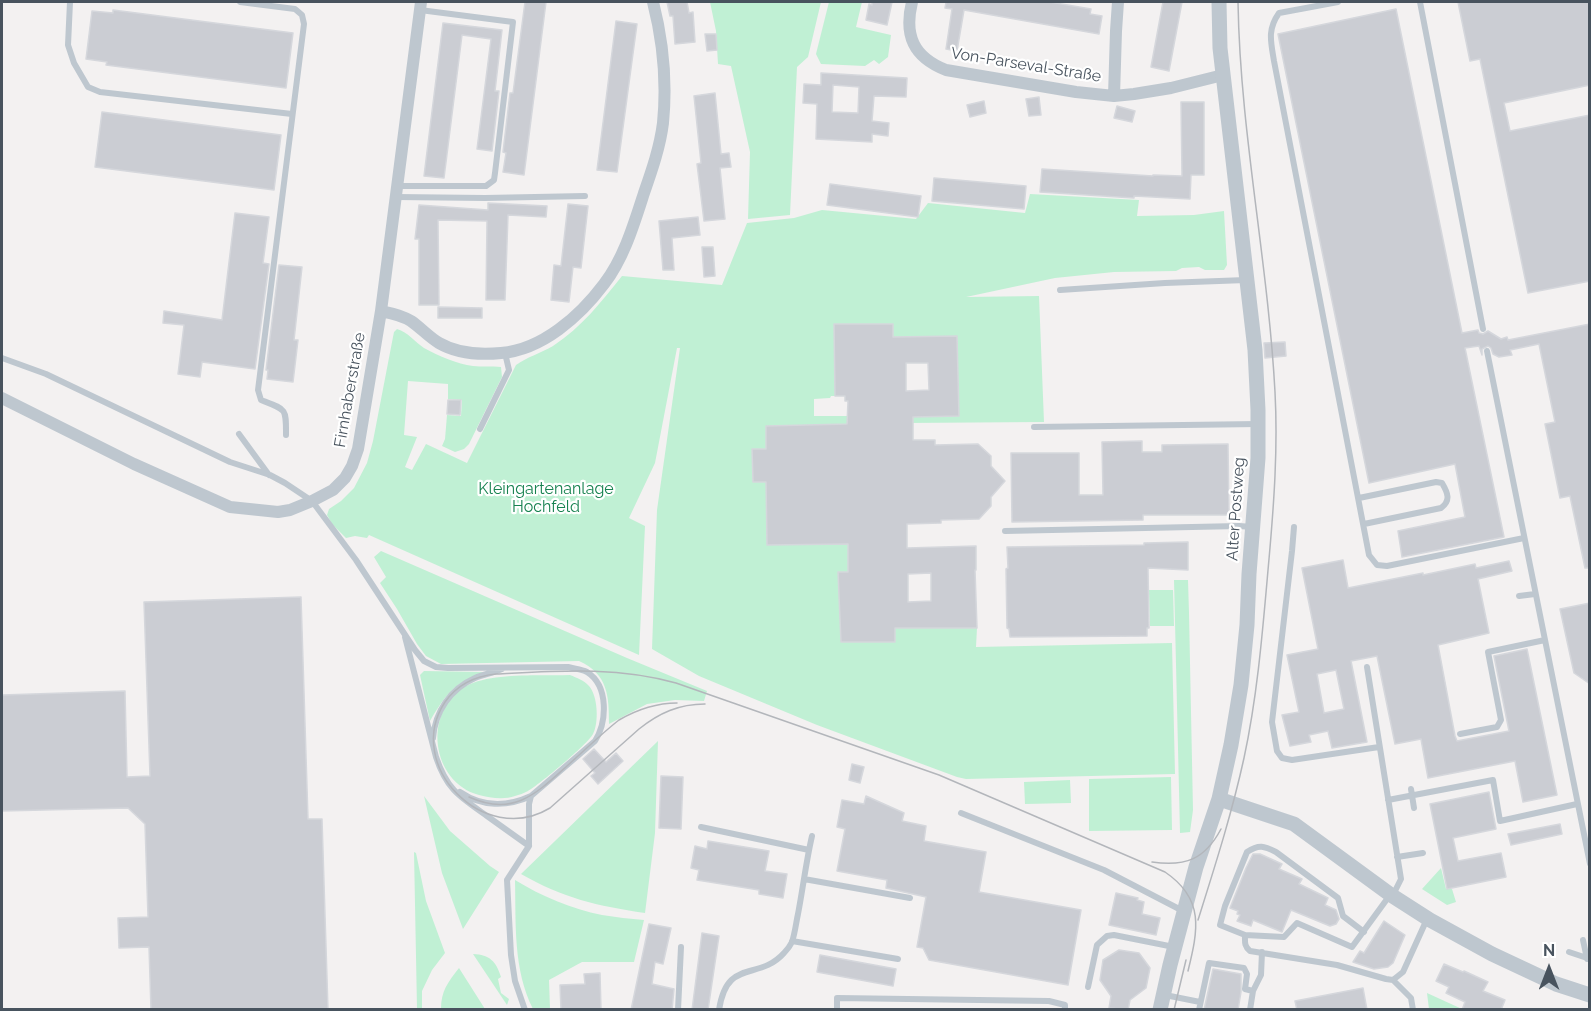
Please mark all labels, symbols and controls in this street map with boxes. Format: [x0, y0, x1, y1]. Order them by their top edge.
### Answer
street label: Von-Parseval-Straße [950, 44, 1102, 86]
street label: Firnhaberstraße [330, 331, 370, 449]
street label: Alter Postweg [1223, 457, 1249, 561]
park label: Kleingartenanlage Hochfeld [478, 479, 614, 517]
north arrow [1519, 939, 1579, 999]
text: N [1543, 941, 1555, 960]

